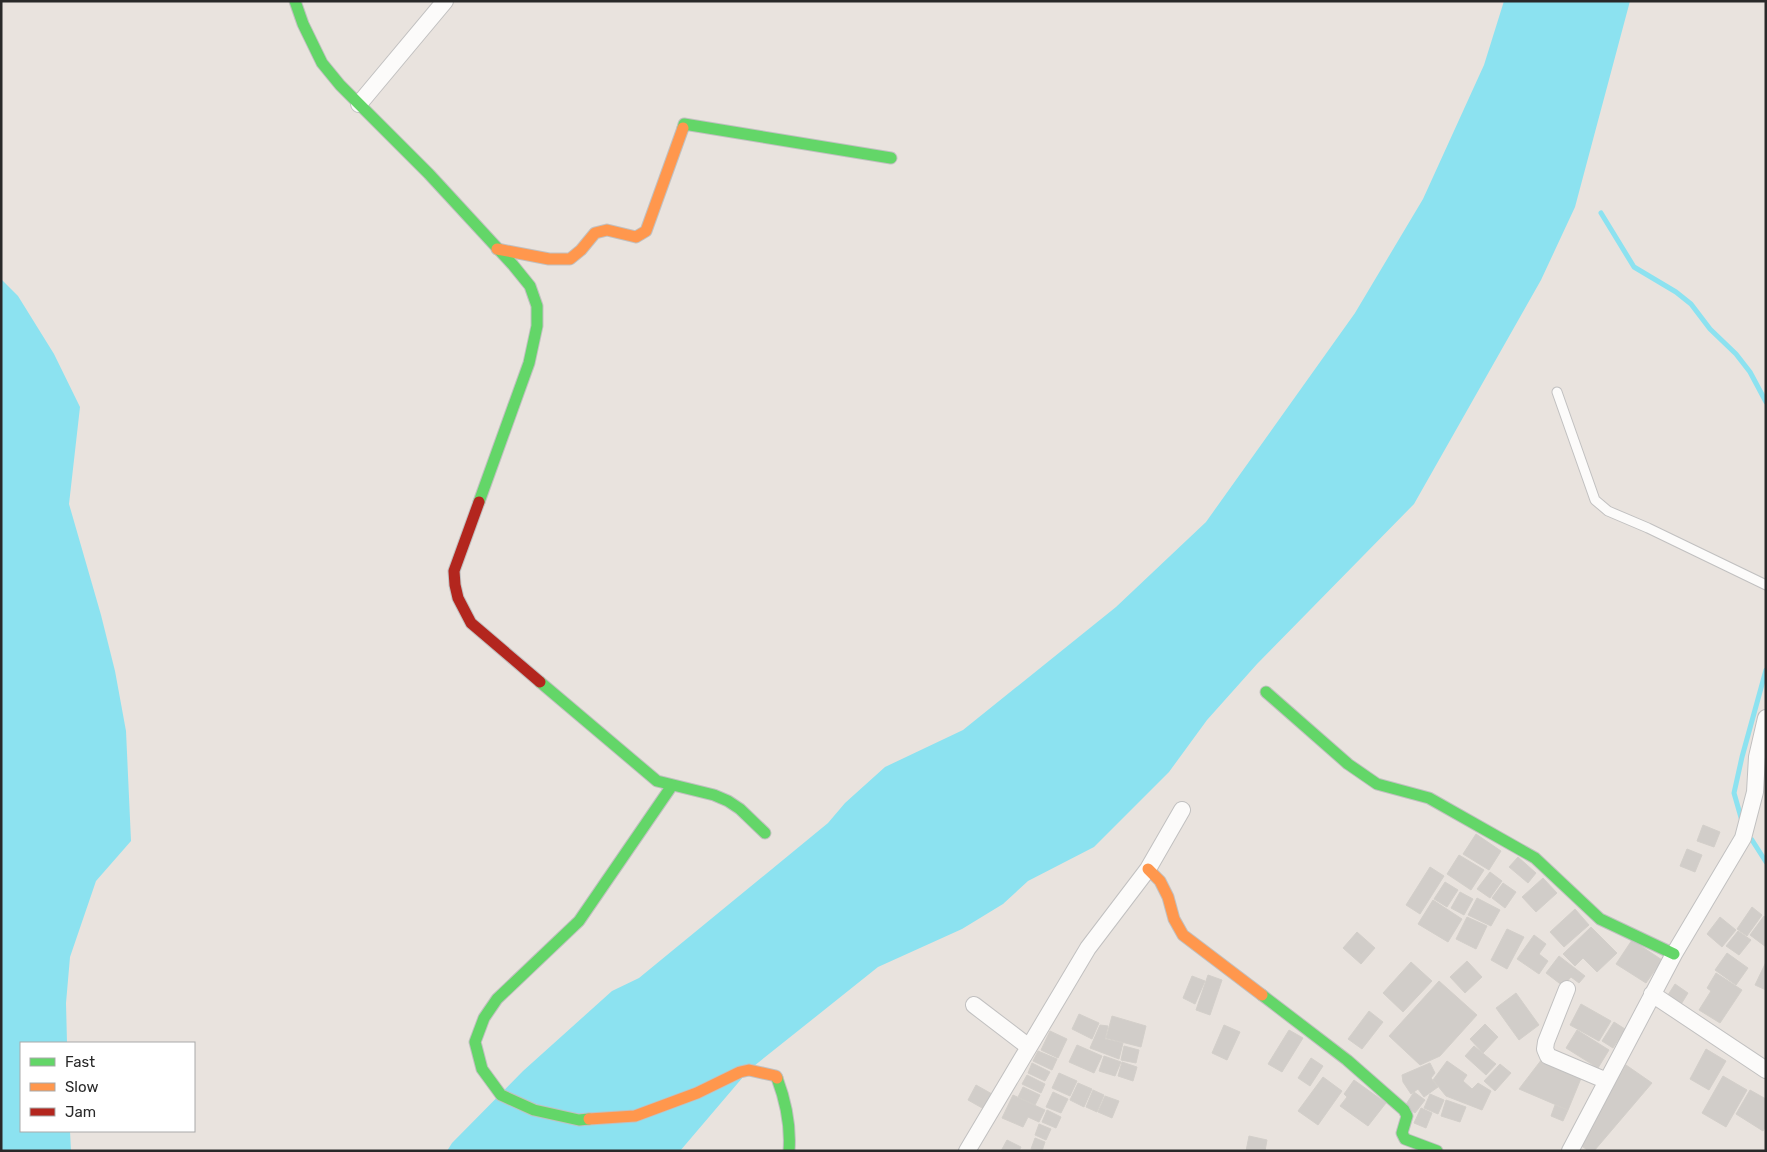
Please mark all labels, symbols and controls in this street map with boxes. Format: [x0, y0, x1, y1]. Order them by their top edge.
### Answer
legend [20, 1042, 195, 1132]
text: Fast [65, 1053, 95, 1071]
text: Slow [65, 1078, 98, 1096]
text: Jam [65, 1103, 96, 1121]

